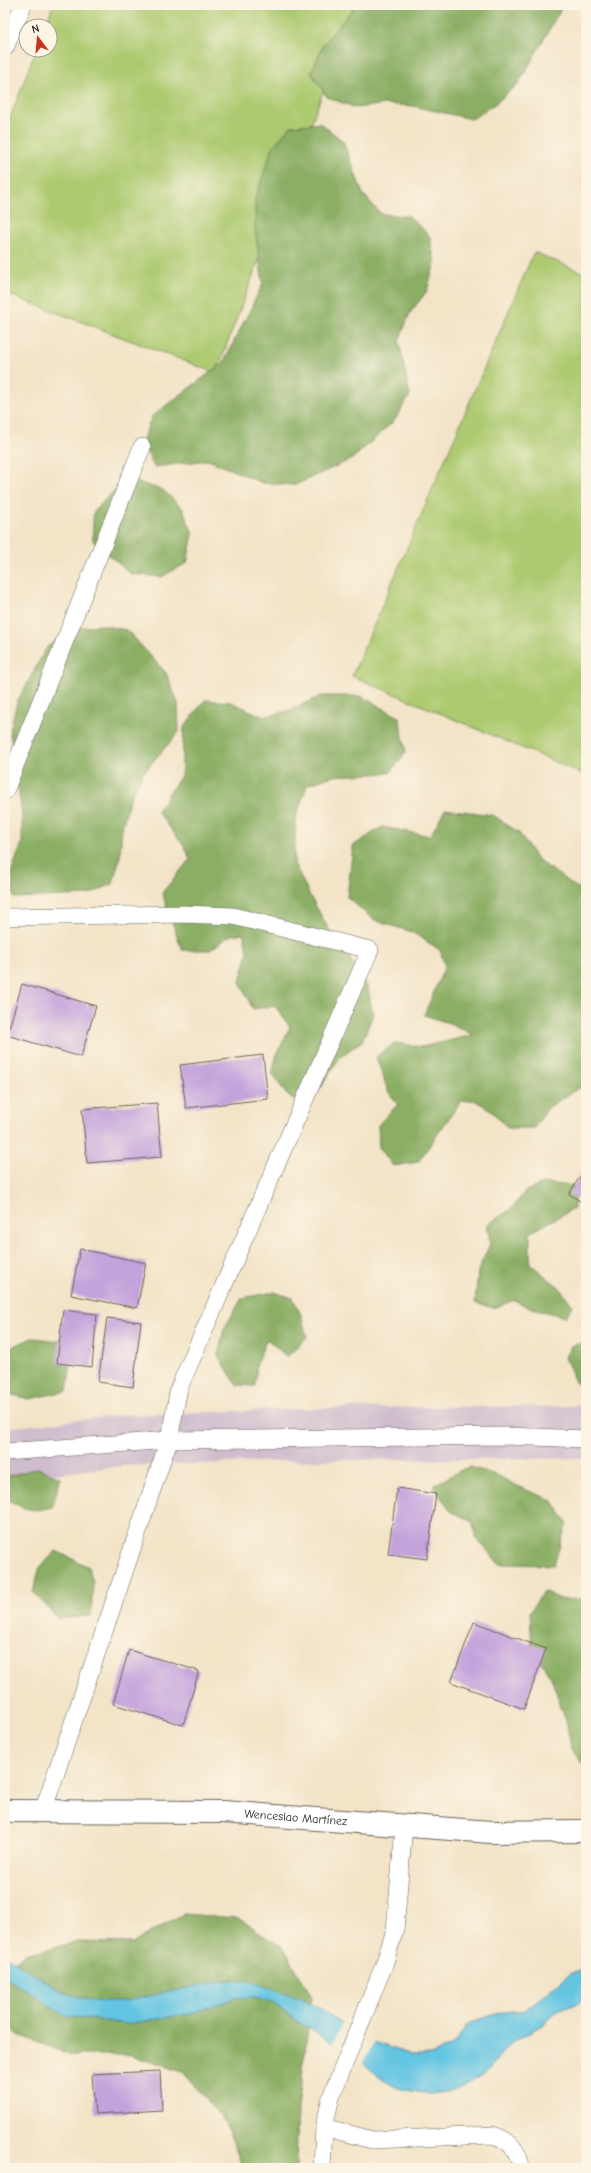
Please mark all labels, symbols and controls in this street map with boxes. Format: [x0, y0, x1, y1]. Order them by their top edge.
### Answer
north arrow [18, 18, 58, 58]
text: N [30, 22, 41, 36]
street label: Wenceslao Martínez [244, 1807, 349, 1828]

